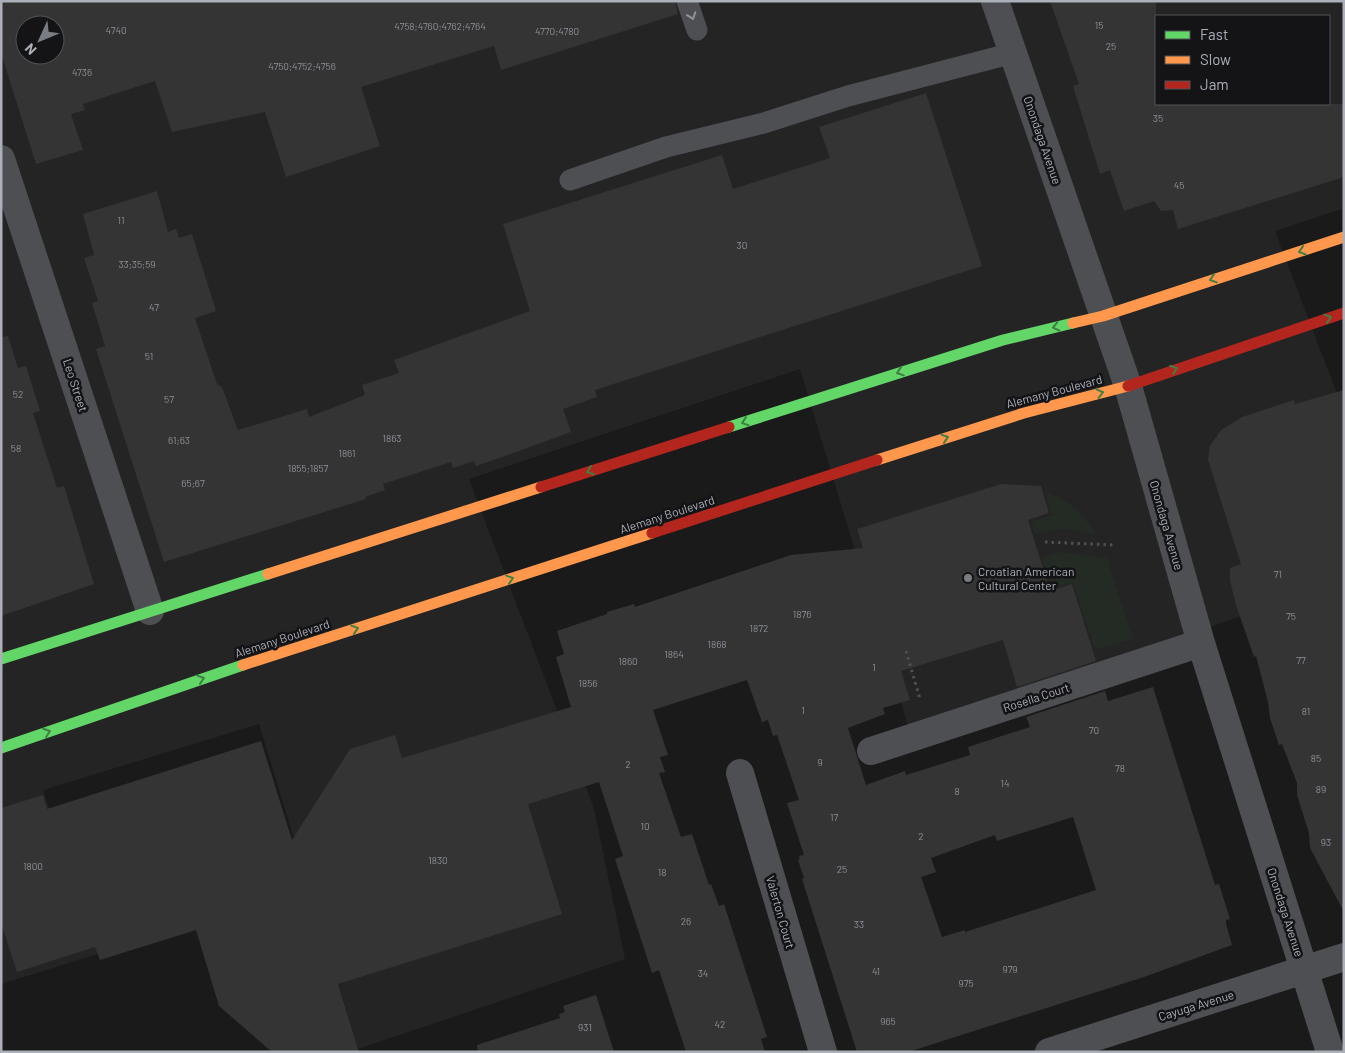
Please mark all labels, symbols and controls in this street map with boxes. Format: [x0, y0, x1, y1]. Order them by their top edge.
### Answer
one-way arrow [686, 11, 696, 20]
north arrow [15, 15, 65, 65]
legend [1155, 15, 1330, 105]
house number: 15 [1095, 19, 1103, 31]
house number: 4758;4760;4762;4764 [394, 20, 486, 32]
house number: 4740 [105, 24, 127, 36]
house number: 4770;4780 [535, 25, 579, 37]
text: Fast [1200, 25, 1228, 43]
text: N [21, 40, 40, 59]
house number: 25 [1106, 40, 1116, 52]
text: Slow [1200, 50, 1231, 68]
house number: 4750;4752;4756 [268, 60, 336, 72]
house number: 4736 [72, 66, 92, 78]
text: Jam [1200, 75, 1229, 93]
street label: Onondaga Avenue [1021, 94, 1065, 186]
house number: 35 [1153, 112, 1163, 124]
house number: 45 [1174, 179, 1184, 191]
house number: 11 [117, 214, 125, 226]
house number: 30 [737, 239, 747, 251]
one-way arrow [1298, 245, 1306, 255]
house number: 33;35;59 [118, 258, 156, 270]
one-way arrow [1209, 274, 1218, 284]
house number: 47 [149, 301, 159, 313]
one-way arrow [1323, 314, 1332, 324]
one-way arrow [1052, 321, 1060, 332]
house number: 51 [145, 350, 153, 362]
street label: Leo Street [61, 357, 91, 413]
one-way arrow [1169, 365, 1177, 375]
one-way arrow [896, 367, 905, 377]
street label: Alemany Boulevard [1004, 371, 1104, 411]
house number: 52 [13, 388, 23, 400]
one-way arrow [1096, 388, 1105, 399]
house number: 57 [164, 393, 174, 405]
one-way arrow [742, 416, 750, 426]
house number: 1863 [382, 432, 402, 444]
house number: 61;63 [168, 434, 190, 446]
one-way arrow [940, 434, 948, 444]
house number: 58 [11, 442, 21, 454]
house number: 1861 [338, 447, 356, 459]
house number: 1855;1857 [288, 462, 329, 474]
one-way arrow [587, 465, 595, 475]
house number: 65;67 [181, 477, 205, 489]
street label: Onondaga Avenue [1148, 479, 1186, 571]
street label: Alemany Boulevard [618, 492, 716, 536]
place label: Croatian American Cultural Center [978, 564, 1074, 592]
house number: 71 [1274, 568, 1282, 580]
marker: Croatian American Cultural Center [962, 572, 974, 584]
one-way arrow [505, 575, 514, 585]
house number: 1876 [793, 608, 811, 620]
house number: 75 [1286, 610, 1296, 622]
street label: Alemany Boulevard [233, 616, 331, 660]
house number: 1872 [750, 622, 768, 634]
one-way arrow [351, 625, 359, 635]
house number: 1868 [707, 638, 727, 650]
house number: 1864 [664, 648, 684, 660]
house number: 77 [1296, 654, 1306, 666]
house number: 1860 [618, 655, 638, 667]
house number: 1 [872, 661, 876, 673]
one-way arrow [196, 675, 204, 685]
house number: 1856 [579, 677, 598, 689]
street label: Rosella Court [1001, 680, 1071, 714]
house number: 1 [801, 704, 805, 716]
house number: 81 [1302, 705, 1310, 717]
house number: 70 [1089, 724, 1099, 736]
one-way arrow [42, 728, 51, 738]
house number: 85 [1311, 752, 1321, 764]
house number: 9 [817, 756, 823, 768]
house number: 2 [625, 758, 631, 770]
house number: 78 [1115, 762, 1125, 774]
house number: 14 [1000, 777, 1010, 789]
house number: 89 [1316, 783, 1326, 795]
house number: 8 [954, 785, 960, 797]
house number: 17 [830, 811, 838, 823]
house number: 10 [640, 820, 650, 832]
house number: 2 [918, 830, 924, 842]
house number: 93 [1321, 836, 1331, 848]
house number: 1830 [428, 854, 448, 866]
house number: 1800 [23, 860, 43, 872]
house number: 25 [837, 863, 847, 875]
house number: 18 [658, 866, 666, 878]
street label: Onondaga Avenue [1265, 866, 1307, 958]
street label: Valerton Court [764, 874, 798, 950]
house number: 26 [681, 915, 691, 927]
house number: 33 [854, 918, 864, 930]
house number: 979 [1002, 963, 1018, 975]
house number: 41 [872, 965, 880, 977]
house number: 34 [698, 967, 708, 979]
house number: 975 [958, 977, 974, 989]
street label: Cayuga Avenue [1157, 987, 1235, 1023]
house number: 965 [880, 1015, 896, 1027]
house number: 42 [715, 1018, 725, 1030]
house number: 931 [578, 1021, 592, 1033]

